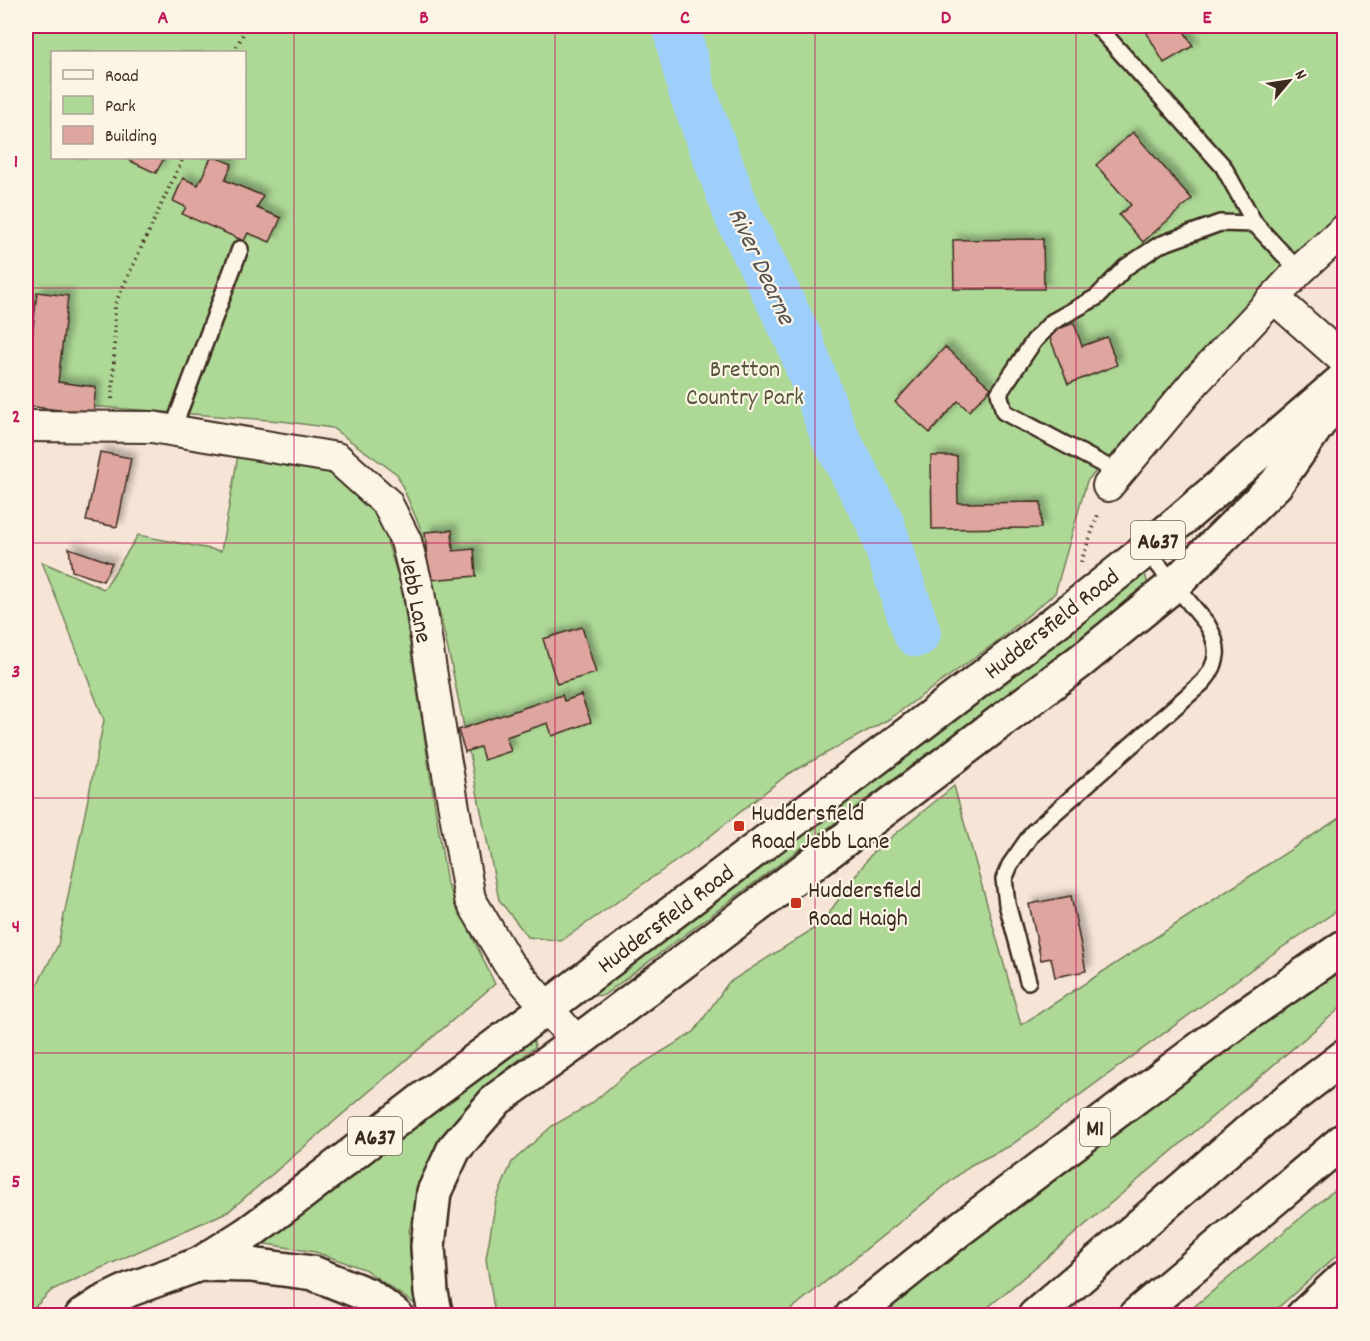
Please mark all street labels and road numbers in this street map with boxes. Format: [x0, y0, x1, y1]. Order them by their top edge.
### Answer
road number: A637 [1131, 521, 1185, 559]
street label: Jebb Lane [389, 553, 439, 646]
street label: Huddersfield Road [978, 562, 1128, 689]
street label: Huddersfield Road [591, 858, 742, 983]
road number: M1 [1080, 1108, 1110, 1146]
road number: A637 [348, 1117, 402, 1155]

